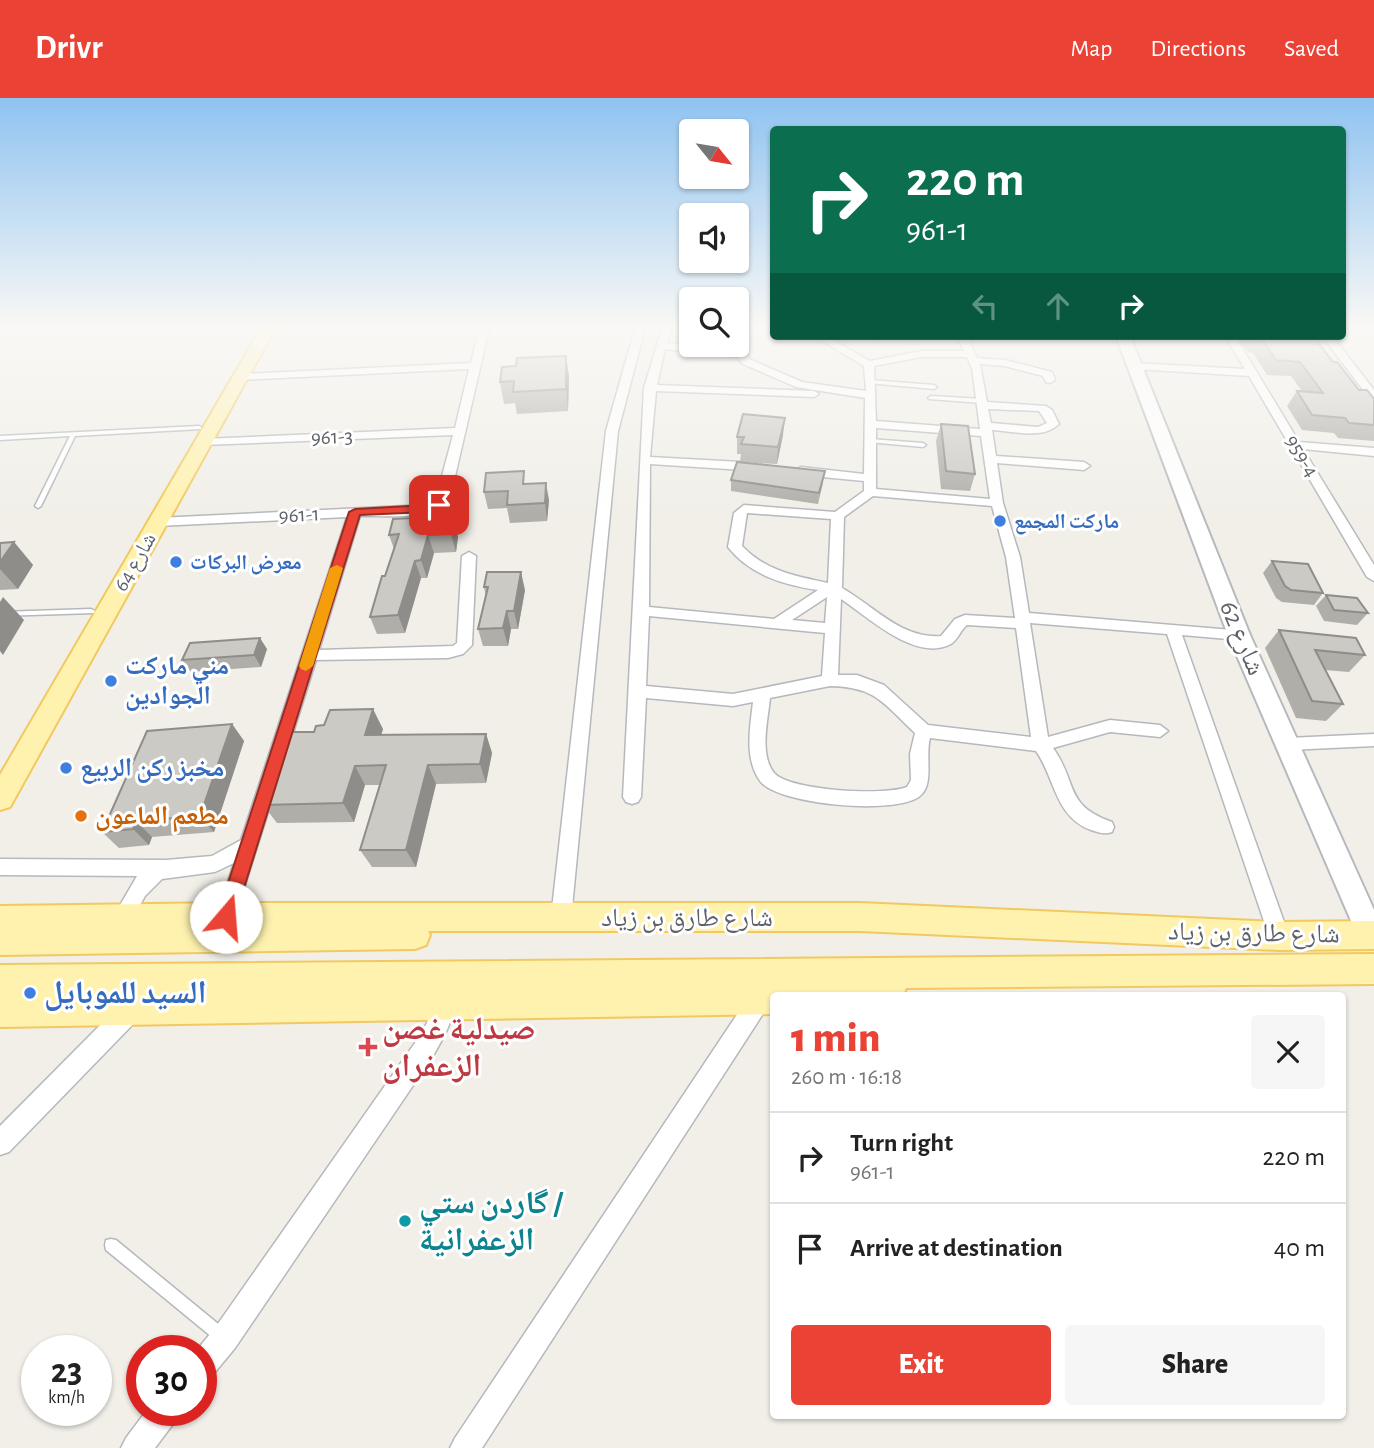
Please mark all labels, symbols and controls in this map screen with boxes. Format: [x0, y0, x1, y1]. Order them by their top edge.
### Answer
text: Drivr [35, 32, 103, 65]
text: Map [1070, 37, 1112, 61]
text: Directions [1150, 37, 1246, 61]
text: Saved [1284, 37, 1339, 61]
north arrow [679, 119, 749, 189]
map controls [679, 119, 749, 357]
icon: right [791, 154, 882, 245]
text: 220 m [906, 156, 1025, 205]
button: sound [679, 203, 749, 273]
text: 961-1 [906, 214, 968, 246]
button: search [679, 287, 749, 357]
icon: left [966, 287, 1004, 325]
icon: ahead [1039, 287, 1077, 325]
icon: right [1112, 287, 1150, 325]
street label: 961-3 [311, 426, 353, 448]
street label: 959-4 [1281, 431, 1323, 481]
pin [409, 475, 469, 535]
icon: arrive [420, 486, 458, 524]
street label: 961-1 [278, 503, 320, 527]
place label: ماركت المجمع [1014, 511, 1119, 535]
marker: ماركت المجمع [992, 513, 1008, 529]
street label: شارع 64 [110, 529, 162, 596]
place label: معرض البركات [190, 552, 302, 575]
marker: معرض البركات [168, 554, 184, 570]
street label: شارع 62 [1213, 597, 1269, 680]
place label: مني ماركت الجوادين [125, 653, 229, 711]
marker: مني ماركت الجوادين [103, 673, 119, 689]
place label: مخبز ركن الربيع [80, 755, 224, 784]
marker: مخبز ركن الربيع [58, 760, 74, 776]
place label: مطعم الماعون [95, 803, 229, 833]
marker: مطعم الماعون [73, 808, 89, 824]
position arrow [189, 880, 263, 954]
street label: شارع طارق بن زياد [601, 905, 773, 933]
street label: شارع طارق بن زياد [1168, 919, 1340, 949]
place label: السيد للموبايل [44, 977, 207, 1011]
marker: السيد للموبايل [22, 985, 38, 1001]
place label: صيدلية غصن الزعفران [382, 1013, 535, 1084]
button: close [1251, 1015, 1325, 1089]
text: 1 min [791, 1017, 880, 1059]
marker: صيدلية غصن الزعفران [360, 1039, 376, 1055]
text: 260 m · 16:18 [791, 1066, 902, 1089]
text: Turn right [850, 1130, 953, 1156]
icon: right [791, 1139, 829, 1177]
text: 220 m [1263, 1144, 1325, 1170]
text: 961-1 [850, 1161, 895, 1184]
place label: گاردن ستي / الزعفرانية [419, 1187, 563, 1257]
marker: گاردن ستي / الزعفرانية [397, 1213, 413, 1229]
icon: arrive [791, 1230, 829, 1268]
text: Arrive at destination [850, 1235, 1063, 1261]
text: 40 m [1274, 1235, 1325, 1261]
button: Exit [791, 1325, 1051, 1405]
button: Share [1065, 1325, 1325, 1405]
speed limit sign: 30 [126, 1335, 217, 1426]
text: 23 [51, 1354, 82, 1389]
text: km/h [48, 1389, 85, 1407]

